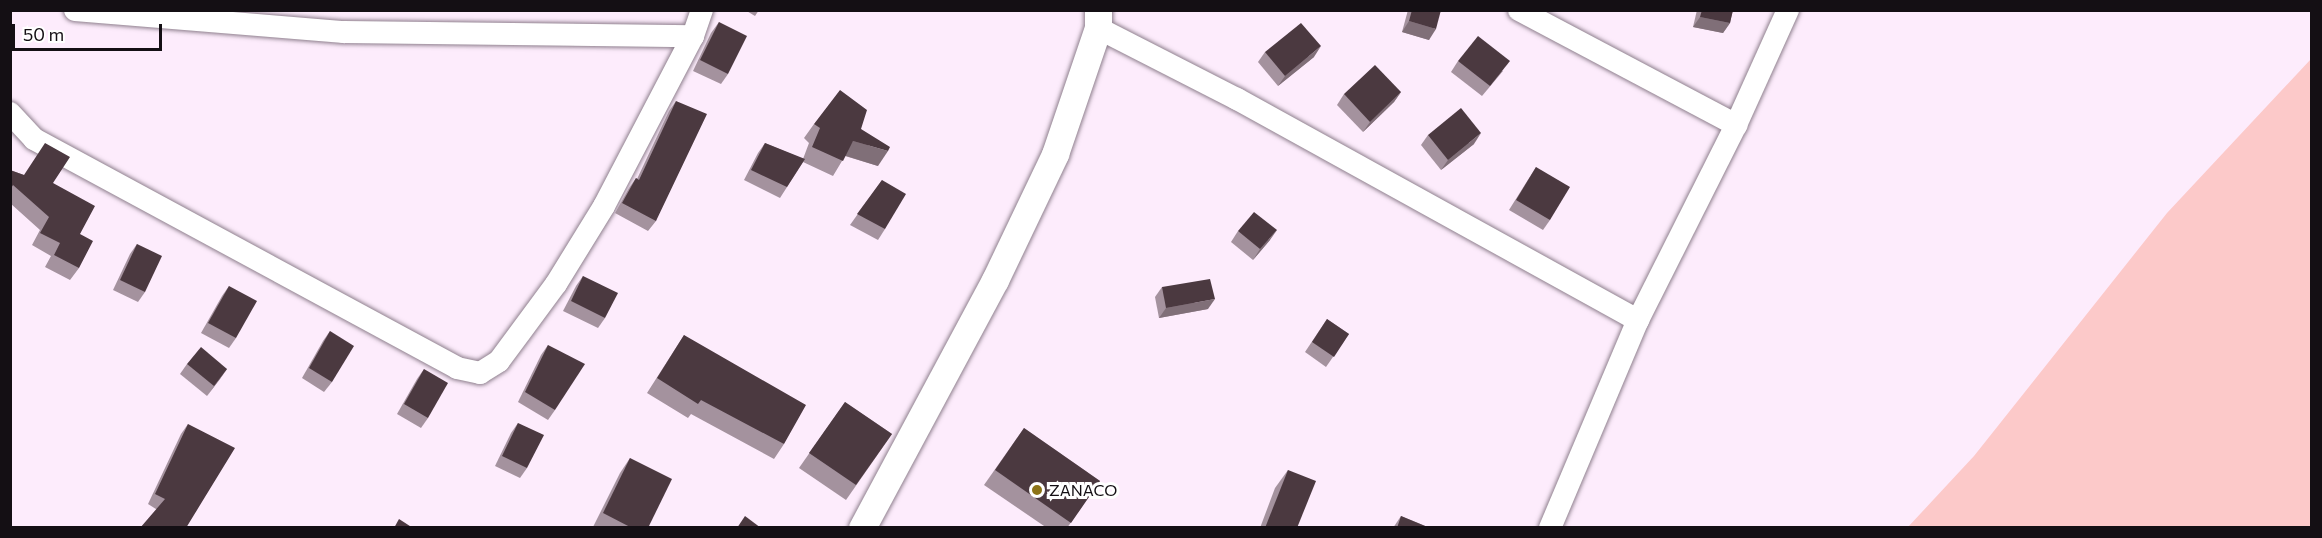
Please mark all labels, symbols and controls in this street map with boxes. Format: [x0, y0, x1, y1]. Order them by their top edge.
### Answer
scale bar [15, 12, 165, 50]
text: 50 m [23, 23, 64, 45]
place label: ZANACO [1049, 480, 1117, 500]
marker: ZANACO [1030, 483, 1044, 497]

